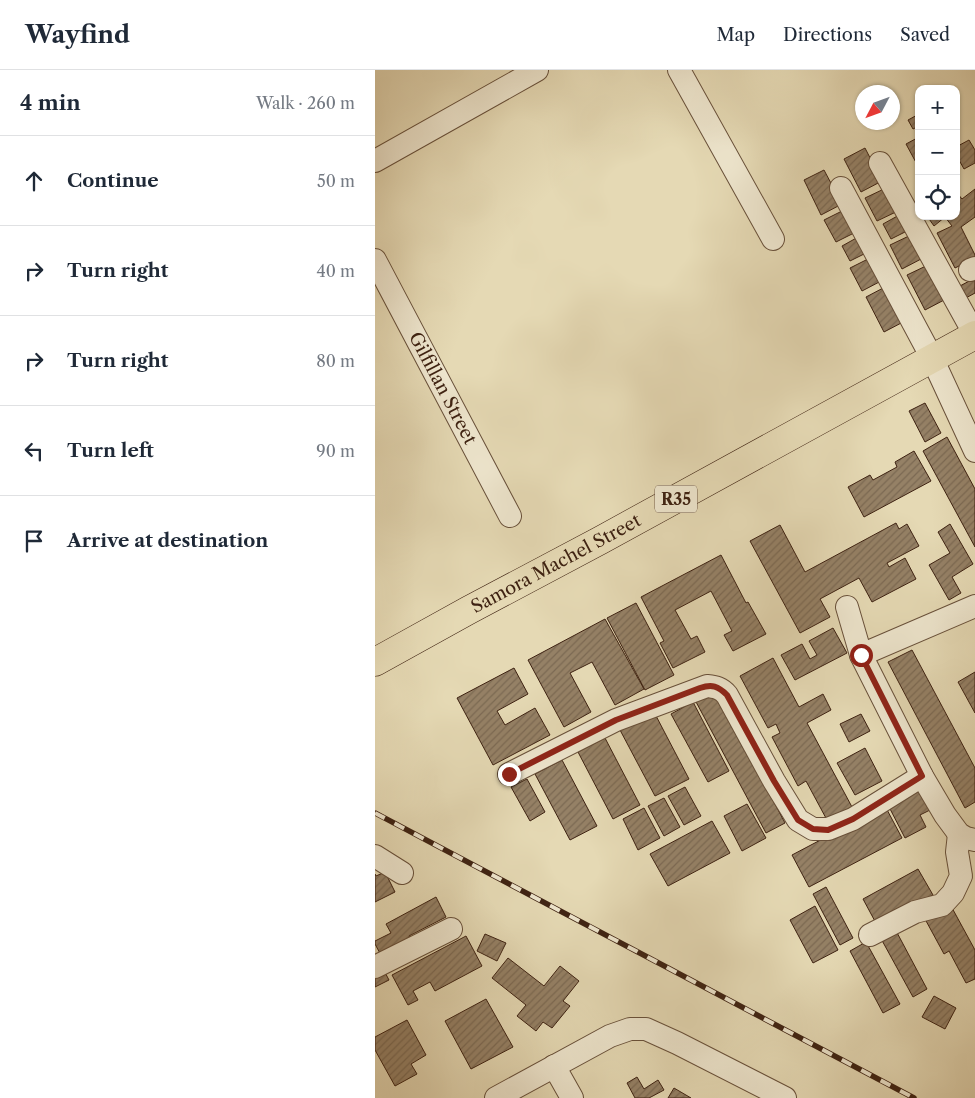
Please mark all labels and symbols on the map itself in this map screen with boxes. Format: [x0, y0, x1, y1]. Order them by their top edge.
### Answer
north arrow [855, 85, 900, 130]
street label: Gilfillan Street [404, 328, 482, 449]
road number: R35 [655, 486, 697, 512]
street label: Samora Machel Street [467, 509, 645, 618]
route start [850, 644, 873, 667]
route end [498, 763, 521, 786]

